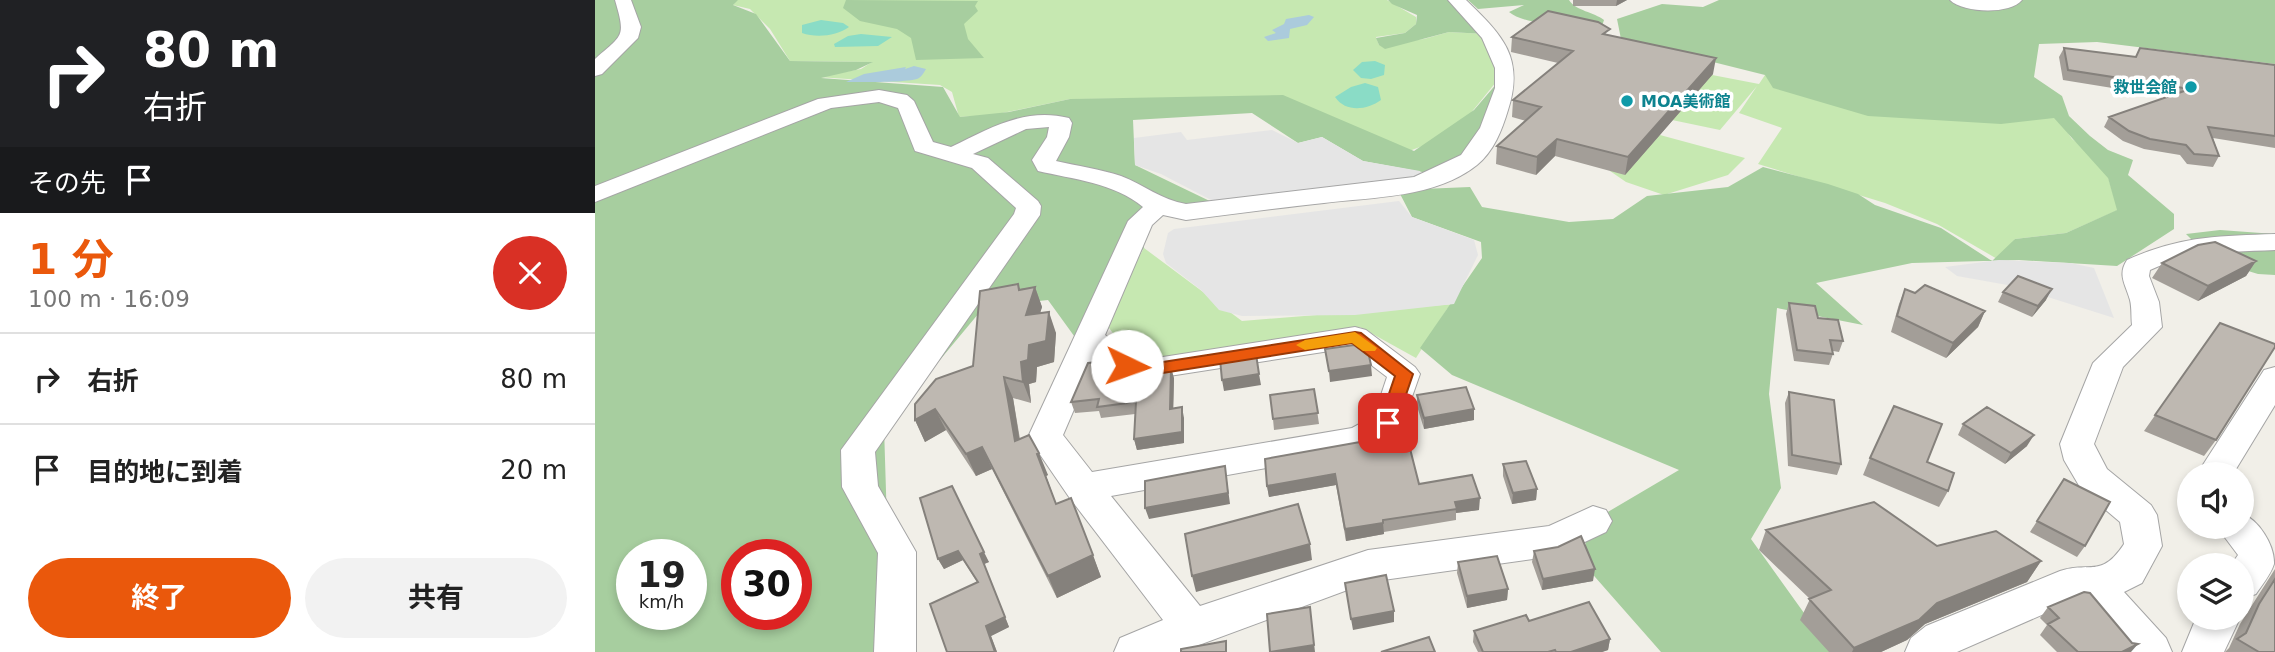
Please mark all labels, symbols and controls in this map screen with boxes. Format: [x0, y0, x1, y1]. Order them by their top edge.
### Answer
text: 80 m [143, 22, 279, 79]
icon: right [28, 28, 119, 119]
place label: 救世会館 [2113, 78, 2177, 97]
marker: 救世会館 [2183, 79, 2199, 95]
text: 右折 [143, 88, 207, 126]
place label: MOA美術館 [1641, 92, 1730, 111]
marker: MOA美術館 [1619, 93, 1635, 109]
icon: arrive [120, 161, 158, 199]
text: その先 [28, 168, 106, 198]
text: 1 分 [28, 235, 114, 284]
button: close [493, 236, 567, 310]
text: 100 m · 16:09 [28, 286, 190, 312]
position arrow [1090, 329, 1164, 403]
icon: right [28, 360, 66, 398]
text: 80 m [500, 364, 567, 394]
text: 右折 [87, 366, 139, 396]
pin [1358, 393, 1418, 453]
icon: arrive [1369, 404, 1407, 442]
icon: arrive [28, 451, 66, 489]
text: 20 m [500, 455, 567, 485]
text: 目的地に到着 [87, 457, 243, 487]
map controls [2177, 462, 2254, 630]
button: sound [2177, 462, 2254, 539]
speed limit sign: 30 [721, 539, 812, 630]
button: layers [2177, 553, 2254, 630]
text: 19 [637, 555, 686, 595]
button: 終了 [28, 558, 291, 638]
button: 共有 [305, 558, 567, 638]
text: km/h [639, 591, 684, 612]

